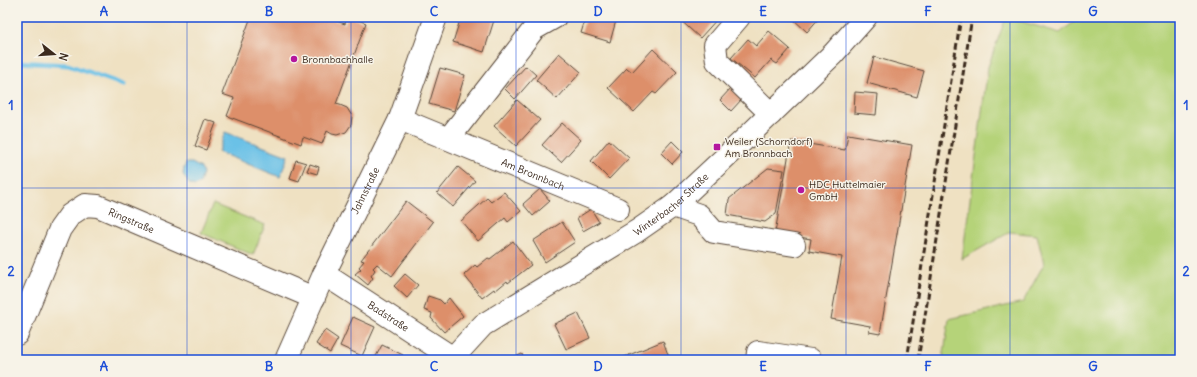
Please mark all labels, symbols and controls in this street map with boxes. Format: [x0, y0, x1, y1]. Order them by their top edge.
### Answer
text: A [100, 3, 109, 20]
text: B [265, 3, 274, 20]
text: C [430, 3, 439, 20]
text: D [593, 3, 603, 20]
text: E [759, 3, 767, 20]
text: F [924, 3, 932, 20]
text: G [1088, 3, 1098, 20]
north arrow [34, 34, 74, 74]
text: N [56, 51, 71, 63]
place label: Bronnbachhalle [302, 53, 373, 66]
marker: Bronnbachhalle [289, 54, 299, 64]
text: 1 [8, 97, 14, 114]
text: 1 [1183, 97, 1189, 114]
place label: Weiler (Schorndorf) Am Bronnbach [725, 135, 813, 160]
marker: Weiler (Schorndorf) Am Bronnbach [712, 142, 722, 152]
street label: Am Bronnbach [499, 156, 567, 193]
street label: Jahnstraße [348, 165, 382, 216]
street label: Winterbacher Straße [631, 170, 711, 239]
place label: HDC Huttelmaier GmbH [809, 178, 886, 203]
marker: HDC Huttelmaier GmbH [796, 185, 806, 195]
street label: Ringstraße [106, 205, 156, 236]
text: 2 [7, 263, 15, 280]
text: 2 [1182, 263, 1190, 280]
street label: Badstraße [365, 298, 411, 335]
text: A [100, 358, 109, 375]
text: B [265, 358, 274, 375]
text: C [430, 358, 439, 375]
text: D [593, 358, 603, 375]
text: E [759, 358, 767, 375]
text: F [924, 358, 932, 375]
text: G [1088, 358, 1098, 375]

